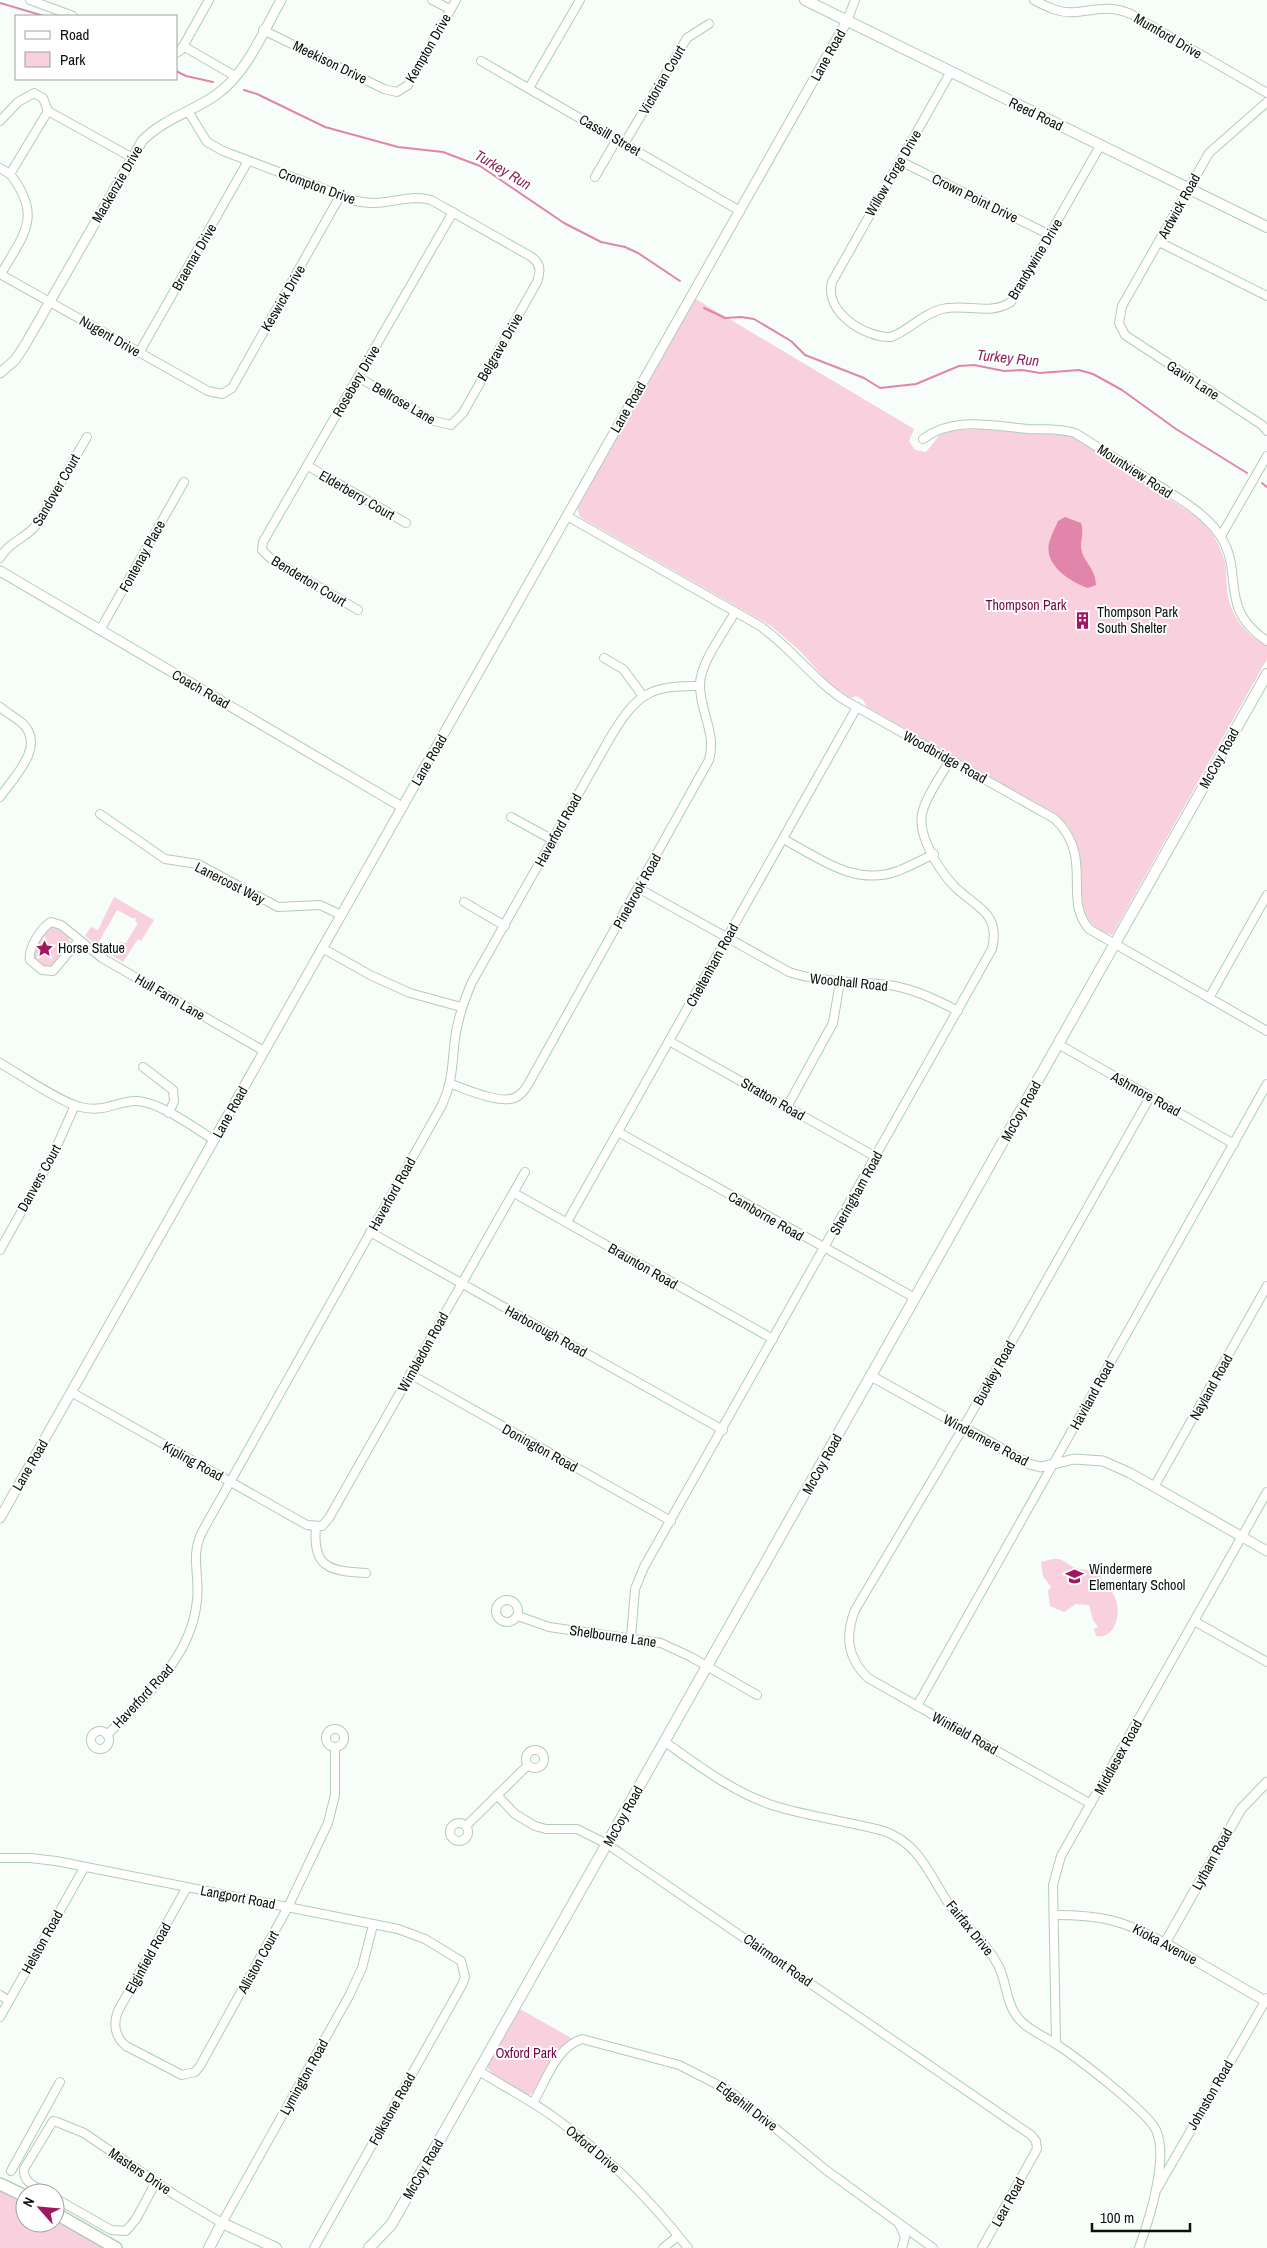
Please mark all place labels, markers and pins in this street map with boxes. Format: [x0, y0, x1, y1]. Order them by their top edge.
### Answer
place label: Thompson Park South Shelter [1097, 603, 1178, 637]
building icon: Thompson Park South Shelter [1073, 610, 1093, 630]
place icon: Horse Statue [34, 938, 54, 958]
place label: Horse Statue [58, 939, 125, 957]
place label: Windermere Elementary School [1089, 1560, 1185, 1594]
school or university icon: Windermere Elementary School [1065, 1567, 1085, 1587]

